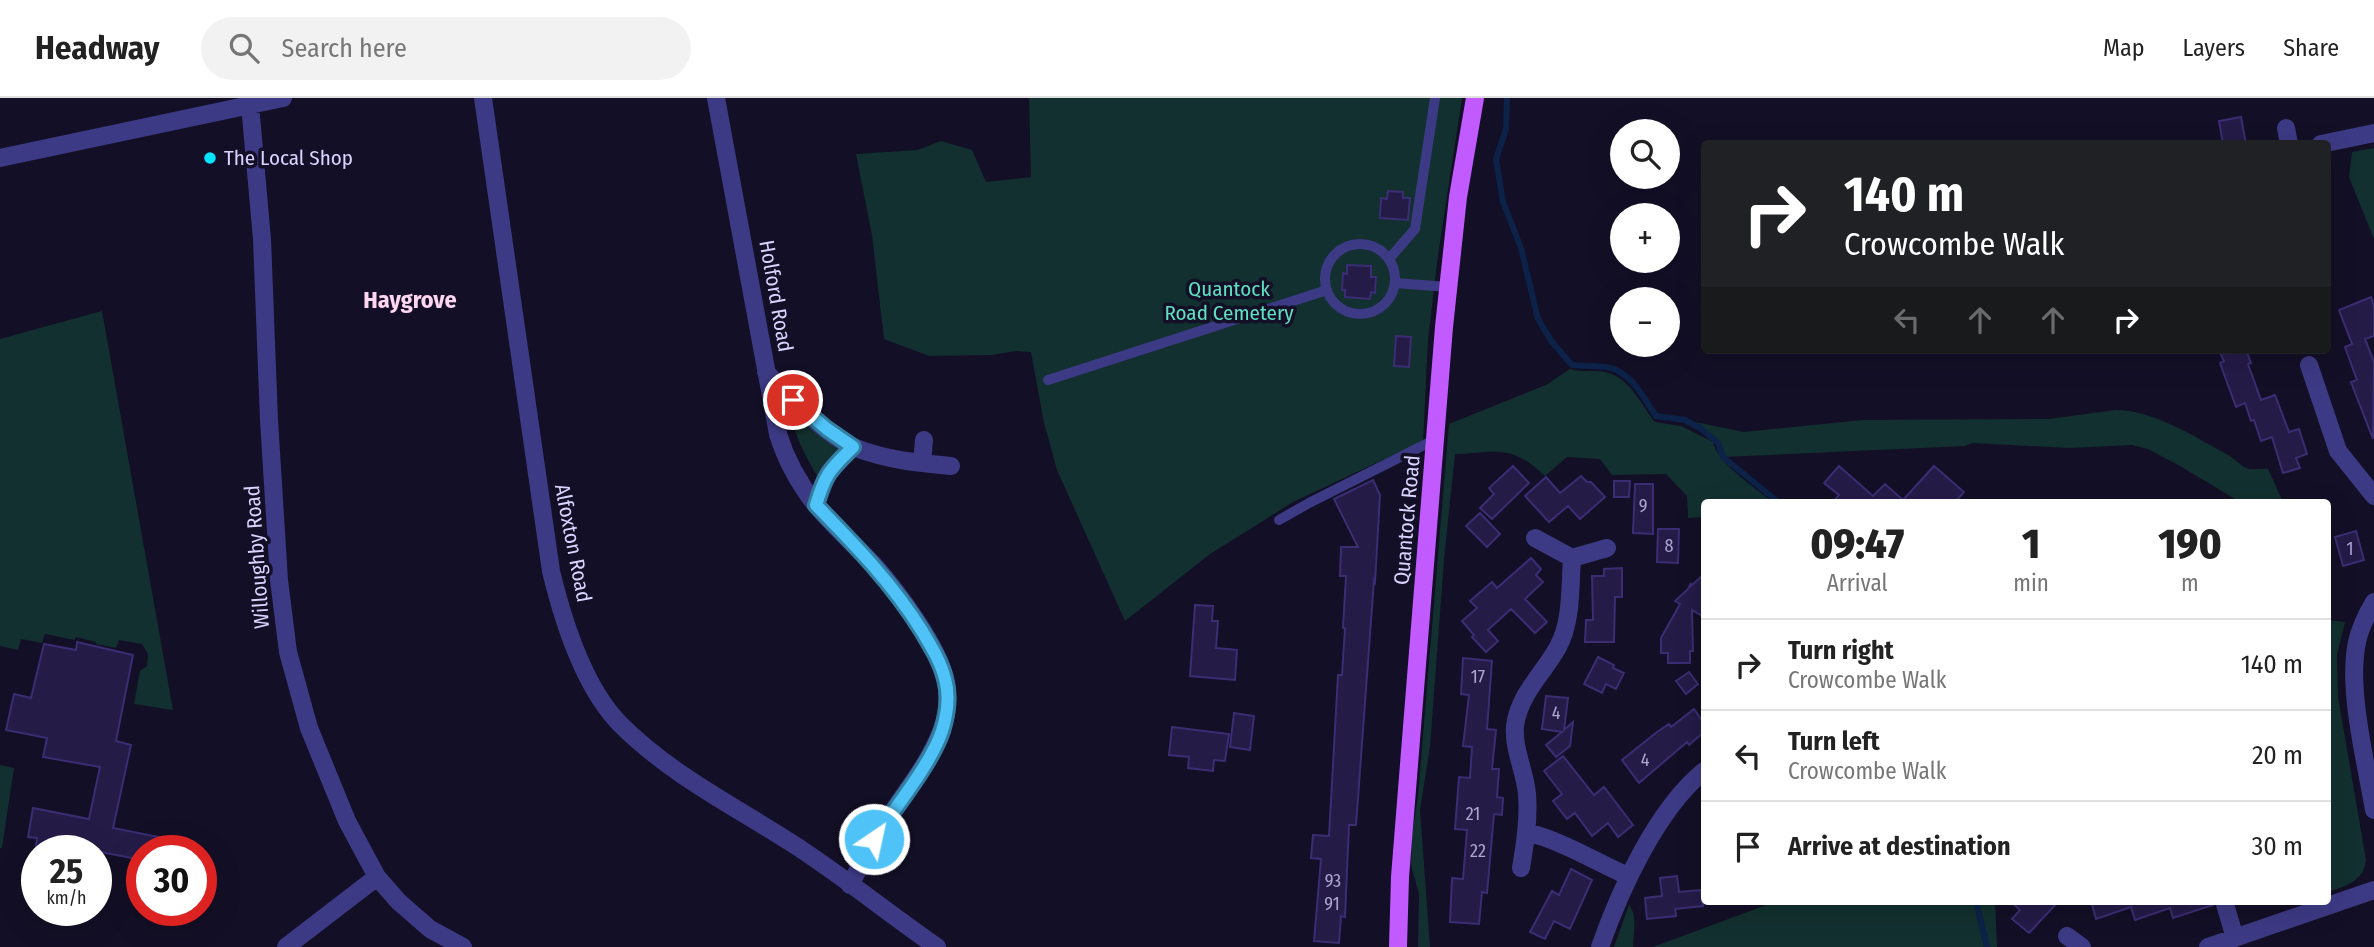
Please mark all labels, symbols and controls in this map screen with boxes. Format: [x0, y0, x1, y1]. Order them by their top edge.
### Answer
search box [201, 17, 691, 80]
text: Headway [35, 28, 159, 68]
icon: search [225, 29, 263, 67]
text: Search here [281, 33, 407, 64]
text: Map [2103, 34, 2145, 62]
text: Layers [2183, 34, 2245, 62]
text: Share [2283, 34, 2339, 62]
map controls [1610, 119, 1680, 357]
button: search [1610, 119, 1680, 189]
place label: The Local Shop [224, 145, 353, 171]
marker: The Local Shop [202, 150, 218, 166]
text: 140 m [1844, 165, 1964, 224]
icon: right [1729, 168, 1820, 259]
button: + [1610, 203, 1680, 273]
text: Crowcombe Walk [1844, 225, 2064, 263]
street label: Holford Road [753, 238, 799, 354]
park label: Quantock Road Cemetery [1164, 276, 1294, 326]
district label: Haygrove [363, 286, 457, 314]
button: − [1610, 287, 1680, 357]
icon: left [1888, 301, 1926, 339]
icon: ahead [1961, 301, 1999, 339]
icon: ahead [2034, 301, 2072, 339]
icon: right [2107, 301, 2145, 339]
pin [763, 370, 823, 430]
icon: arrive [774, 381, 812, 419]
street label: Quantock Road [1388, 454, 1426, 586]
street label: Alfoxton Road [549, 482, 597, 604]
street label: Willoughby Road [239, 484, 275, 630]
house number: 9 [1639, 495, 1647, 517]
text: 09:47 [1810, 519, 1904, 569]
text: 1 [2022, 519, 2040, 569]
text: 190 [2158, 519, 2222, 569]
house number: 8 [1665, 535, 1674, 557]
house number: 1 [2346, 538, 2354, 560]
text: Arrival [1827, 569, 1888, 597]
text: min [2013, 569, 2049, 597]
text: m [2181, 569, 2199, 597]
text: Turn right [1788, 635, 1894, 666]
icon: right [1729, 646, 1767, 684]
text: 140 m [2241, 649, 2303, 680]
house number: 17 [1471, 666, 1485, 688]
text: Crowcombe Walk [1788, 666, 1946, 694]
house number: 4 [1552, 702, 1561, 724]
text: Turn left [1788, 726, 1880, 757]
icon: left [1729, 737, 1767, 775]
text: 20 m [2252, 740, 2303, 771]
house number: 4 [1641, 749, 1650, 771]
text: Crowcombe Walk [1788, 757, 1946, 785]
position arrow [837, 802, 911, 876]
house number: 21 [1466, 803, 1480, 825]
icon: arrive [1729, 828, 1767, 866]
text: Arrive at destination [1788, 831, 2011, 862]
text: 30 m [2252, 831, 2303, 862]
speed limit sign: 30 [126, 835, 217, 926]
house number: 22 [1470, 840, 1486, 862]
text: 25 [50, 850, 83, 892]
house number: 93 [1325, 870, 1341, 892]
text: km/h [46, 887, 87, 909]
house number: 91 [1324, 893, 1340, 915]

